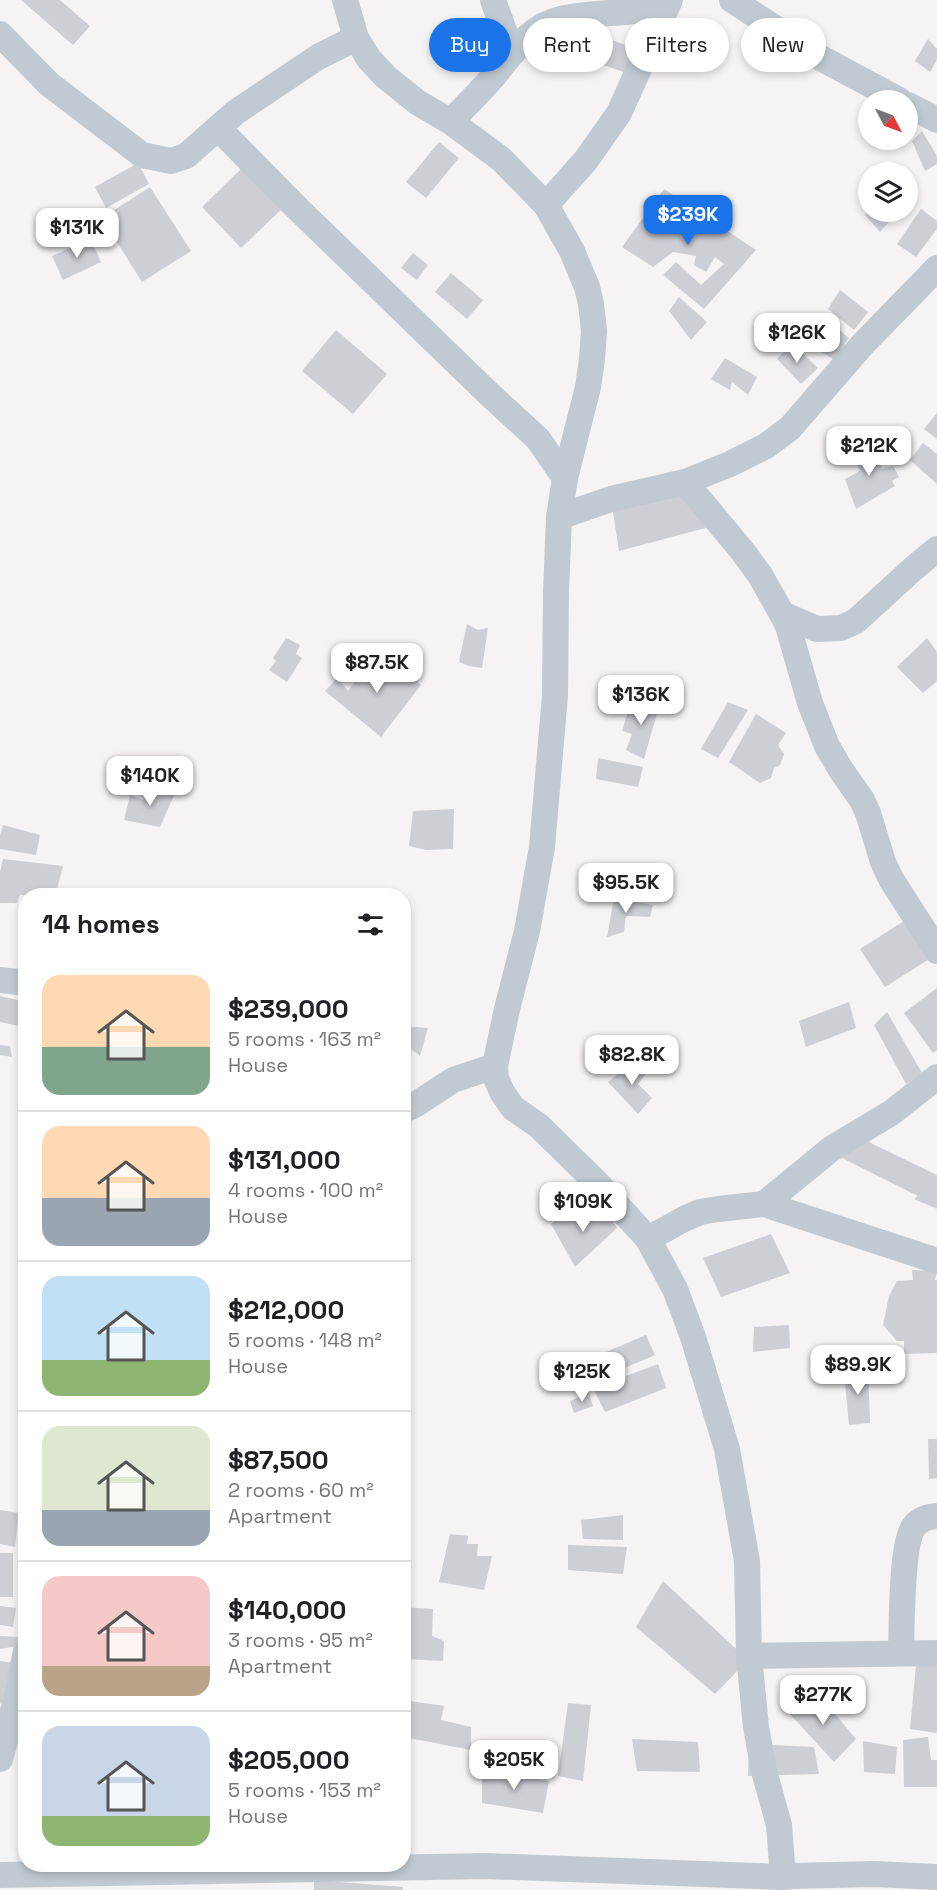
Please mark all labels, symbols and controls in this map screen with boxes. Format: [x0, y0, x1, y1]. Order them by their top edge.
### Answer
chip: Buy [429, 18, 511, 72]
chip: Rent [523, 18, 613, 72]
chip: Filters [625, 18, 729, 72]
chip: New [741, 18, 826, 72]
north arrow [858, 90, 918, 150]
map controls [858, 90, 918, 222]
button: layers [858, 162, 918, 222]
pin: $239K [646, 195, 730, 246]
text: $239K [657, 201, 719, 227]
pin: $131K [35, 208, 119, 259]
text: $131K [50, 214, 104, 240]
pin: $126K [755, 313, 839, 364]
text: $126K [768, 319, 826, 345]
pin: $212K [827, 426, 911, 477]
text: $212K [840, 432, 898, 458]
pin: $87.5K [328, 643, 426, 694]
text: $87.5K [345, 649, 409, 675]
pin: $136K [599, 675, 683, 726]
text: $136K [612, 681, 670, 707]
pin: $140K [108, 756, 192, 807]
text: $140K [120, 762, 180, 788]
pin: $95.5K [577, 863, 675, 914]
text: $95.5K [593, 869, 659, 895]
text: 14 homes [42, 907, 160, 941]
icon: filters [354, 908, 387, 941]
text: $239,000 [228, 992, 349, 1026]
icon: home [90, 999, 162, 1071]
text: 5 rooms · 163 m² [228, 1026, 381, 1052]
pin: $82.8K [583, 1035, 681, 1086]
text: $82.8K [599, 1041, 665, 1067]
text: House [228, 1052, 288, 1078]
text: $131,000 [228, 1143, 340, 1177]
icon: home [90, 1150, 162, 1222]
text: 4 rooms · 100 m² [228, 1177, 383, 1203]
pin: $109K [541, 1182, 625, 1233]
text: $109K [554, 1188, 613, 1214]
text: House [228, 1203, 288, 1229]
text: $212,000 [228, 1293, 344, 1327]
icon: home [90, 1300, 162, 1372]
text: 5 rooms · 148 m² [228, 1327, 382, 1353]
pin: $89.9K [809, 1345, 907, 1396]
text: $89.9K [824, 1351, 892, 1377]
pin: $125K [540, 1352, 624, 1403]
text: House [228, 1353, 288, 1379]
text: $125K [553, 1358, 611, 1384]
text: $87,500 [228, 1443, 329, 1477]
icon: home [90, 1450, 162, 1522]
text: 2 rooms · 60 m² [228, 1477, 374, 1503]
text: Apartment [228, 1503, 332, 1529]
text: $140,000 [228, 1593, 346, 1627]
icon: home [90, 1600, 162, 1672]
text: 3 rooms · 95 m² [228, 1627, 373, 1653]
text: Apartment [228, 1653, 332, 1679]
pin: $277K [781, 1675, 865, 1726]
text: $277K [794, 1681, 852, 1707]
pin: $205K [472, 1740, 556, 1791]
text: $205,000 [228, 1743, 350, 1777]
text: $205K [483, 1746, 545, 1772]
icon: home [90, 1750, 162, 1822]
text: 5 rooms · 153 m² [228, 1777, 381, 1803]
text: House [228, 1803, 288, 1829]

